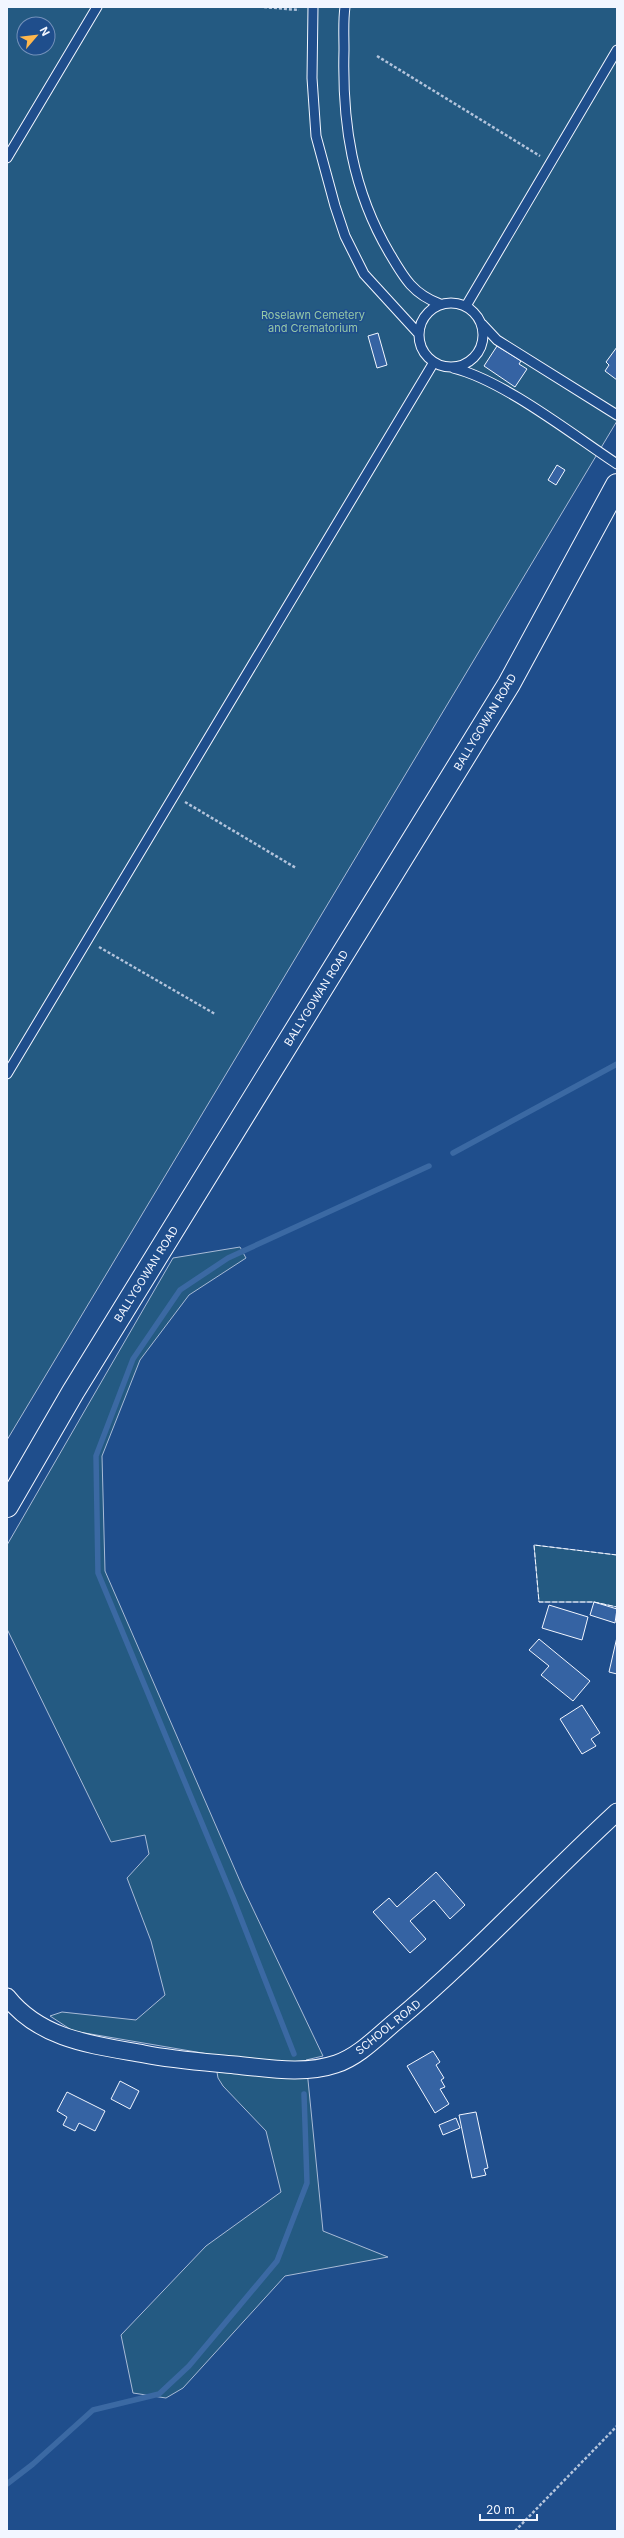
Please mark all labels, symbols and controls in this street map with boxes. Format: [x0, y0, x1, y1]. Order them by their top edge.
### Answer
north arrow [16, 16, 56, 56]
text: N [37, 24, 53, 38]
park label: Roselawn Cemetery and Crematorium [261, 308, 365, 335]
street label: BALLYGOWAN ROAD [451, 671, 519, 773]
street label: BALLYGOWAN ROAD [281, 947, 351, 1049]
street label: BALLYGOWAN ROAD [111, 1223, 181, 1325]
street label: SCHOOL ROAD [352, 1996, 424, 2058]
scale bar [480, 2496, 537, 2522]
text: 20 m [486, 2502, 515, 2517]

